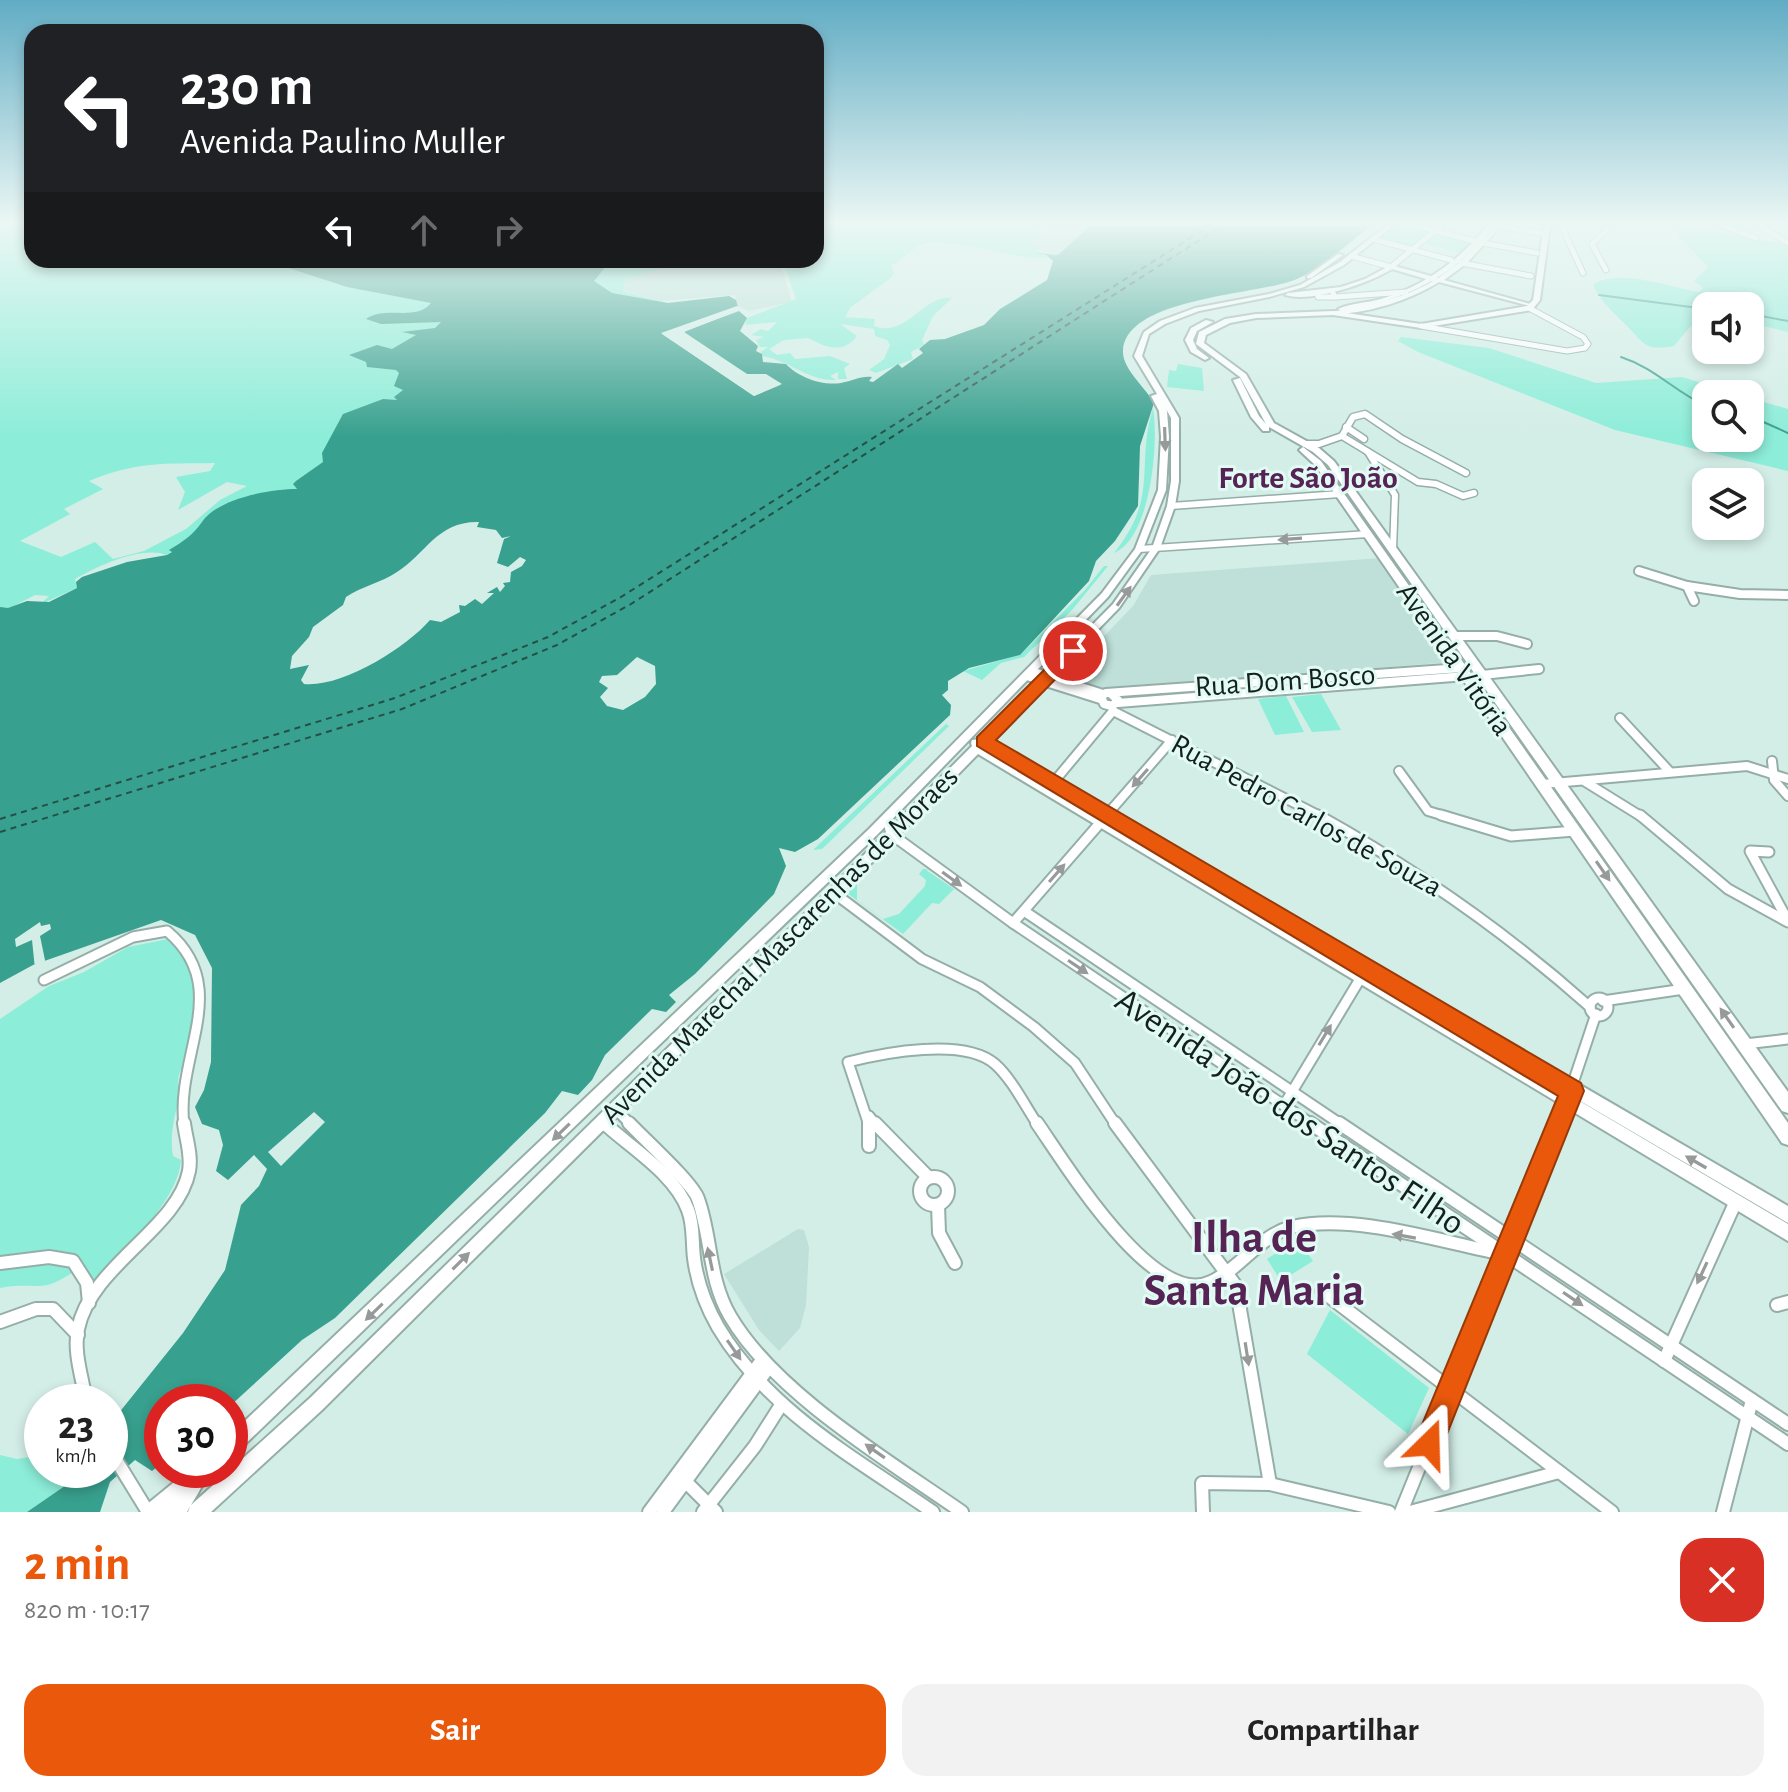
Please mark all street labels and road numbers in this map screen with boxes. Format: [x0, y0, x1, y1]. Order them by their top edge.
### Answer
street label: Avenida Vitória [1391, 578, 1518, 741]
street label: Rua Dom Bosco [1194, 660, 1376, 702]
street label: Rua Pedro Carlos de Souza [1166, 729, 1447, 903]
street label: Avenida Marechal Mascarenhas de Moraes [595, 761, 964, 1130]
street label: Avenida João dos Santos Filho [1109, 981, 1471, 1242]

